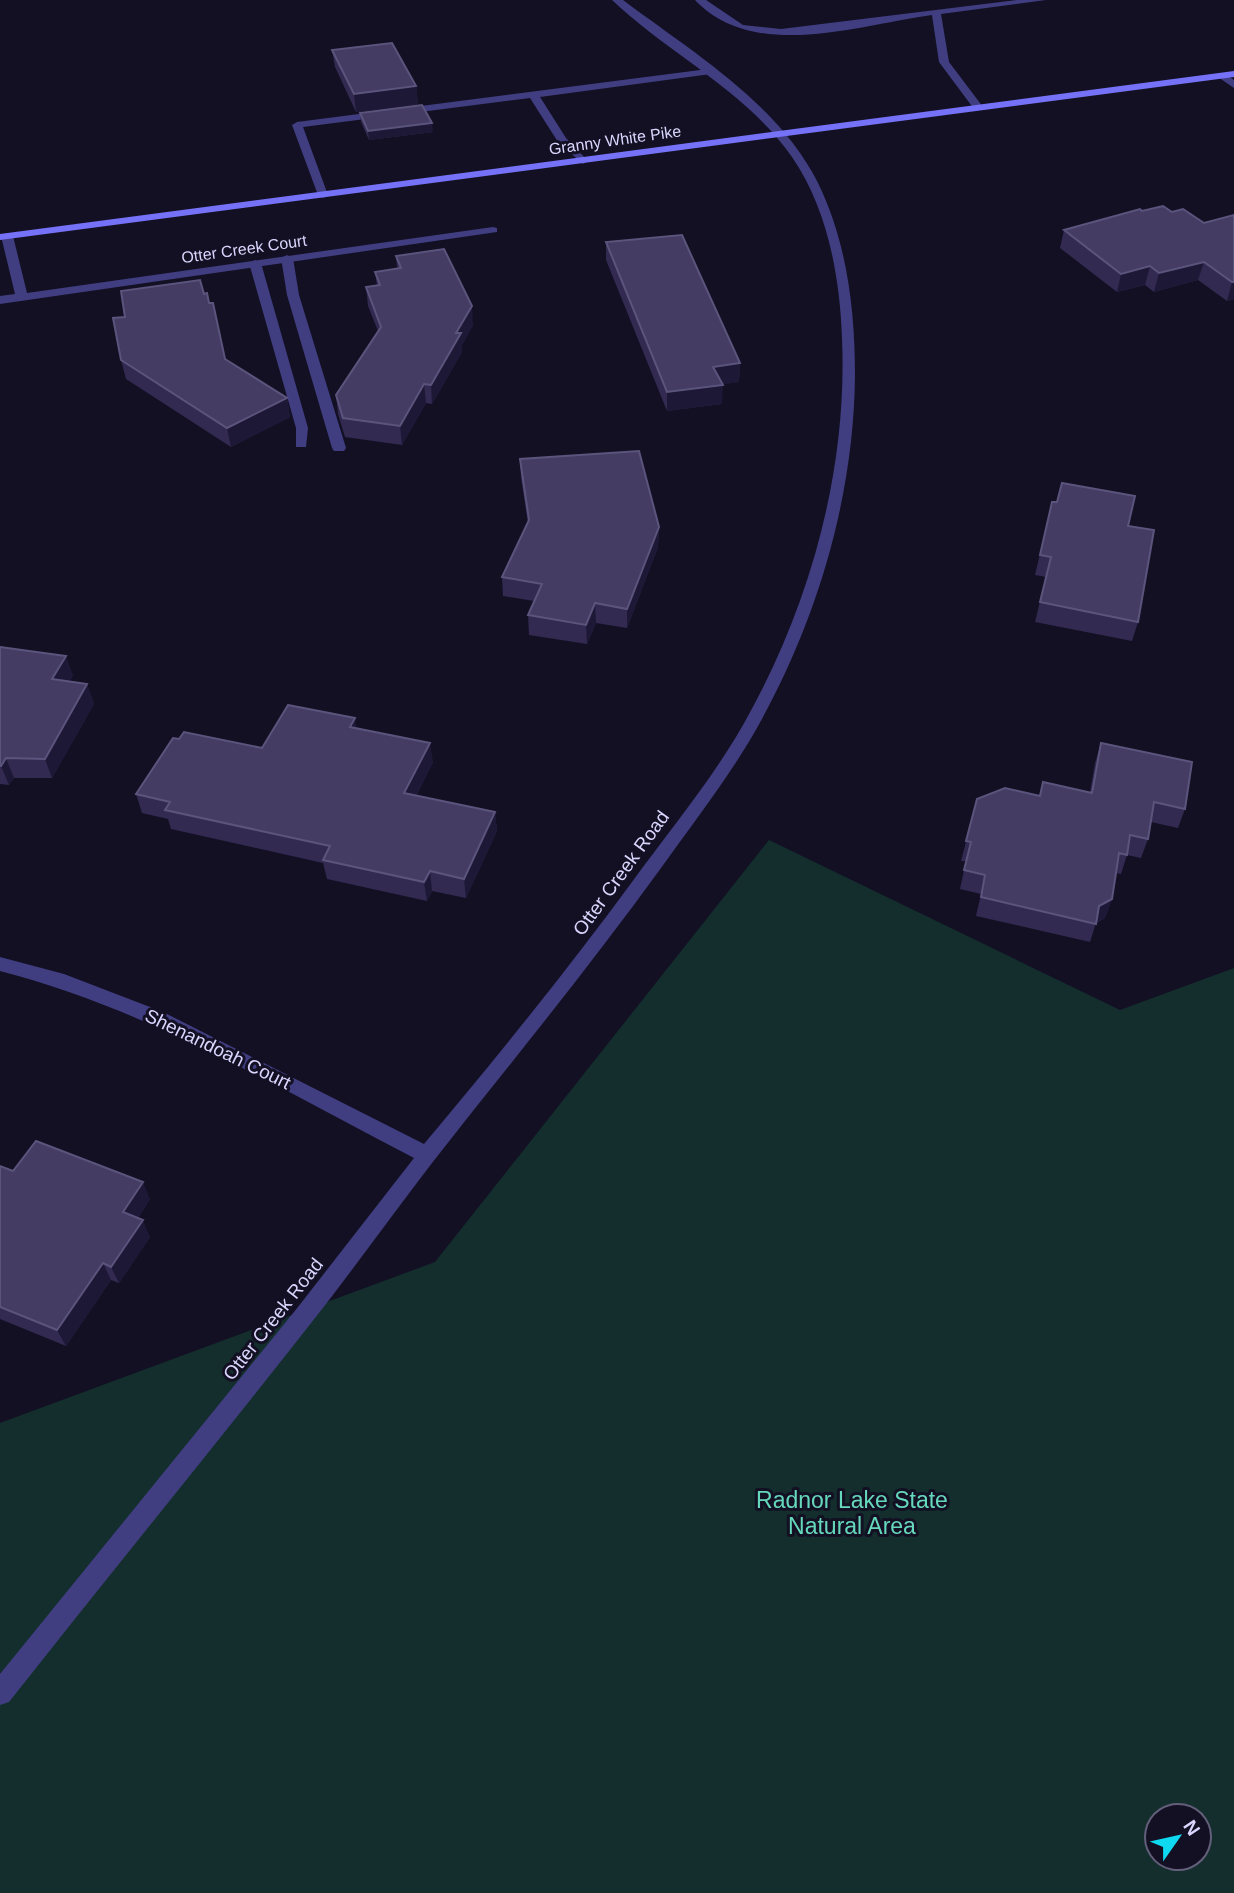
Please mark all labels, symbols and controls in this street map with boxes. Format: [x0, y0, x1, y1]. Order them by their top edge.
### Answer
street label: Granny White Pike [548, 122, 682, 158]
street label: Otter Creek Court [180, 232, 308, 266]
street label: Otter Creek Road [569, 807, 673, 939]
street label: Shenandoah Court [142, 1005, 295, 1094]
street label: Otter Creek Road [219, 1254, 327, 1384]
park label: Radnor Lake State Natural Area [756, 1487, 948, 1539]
north arrow [1143, 1802, 1213, 1872]
text: N [1179, 1816, 1204, 1839]

